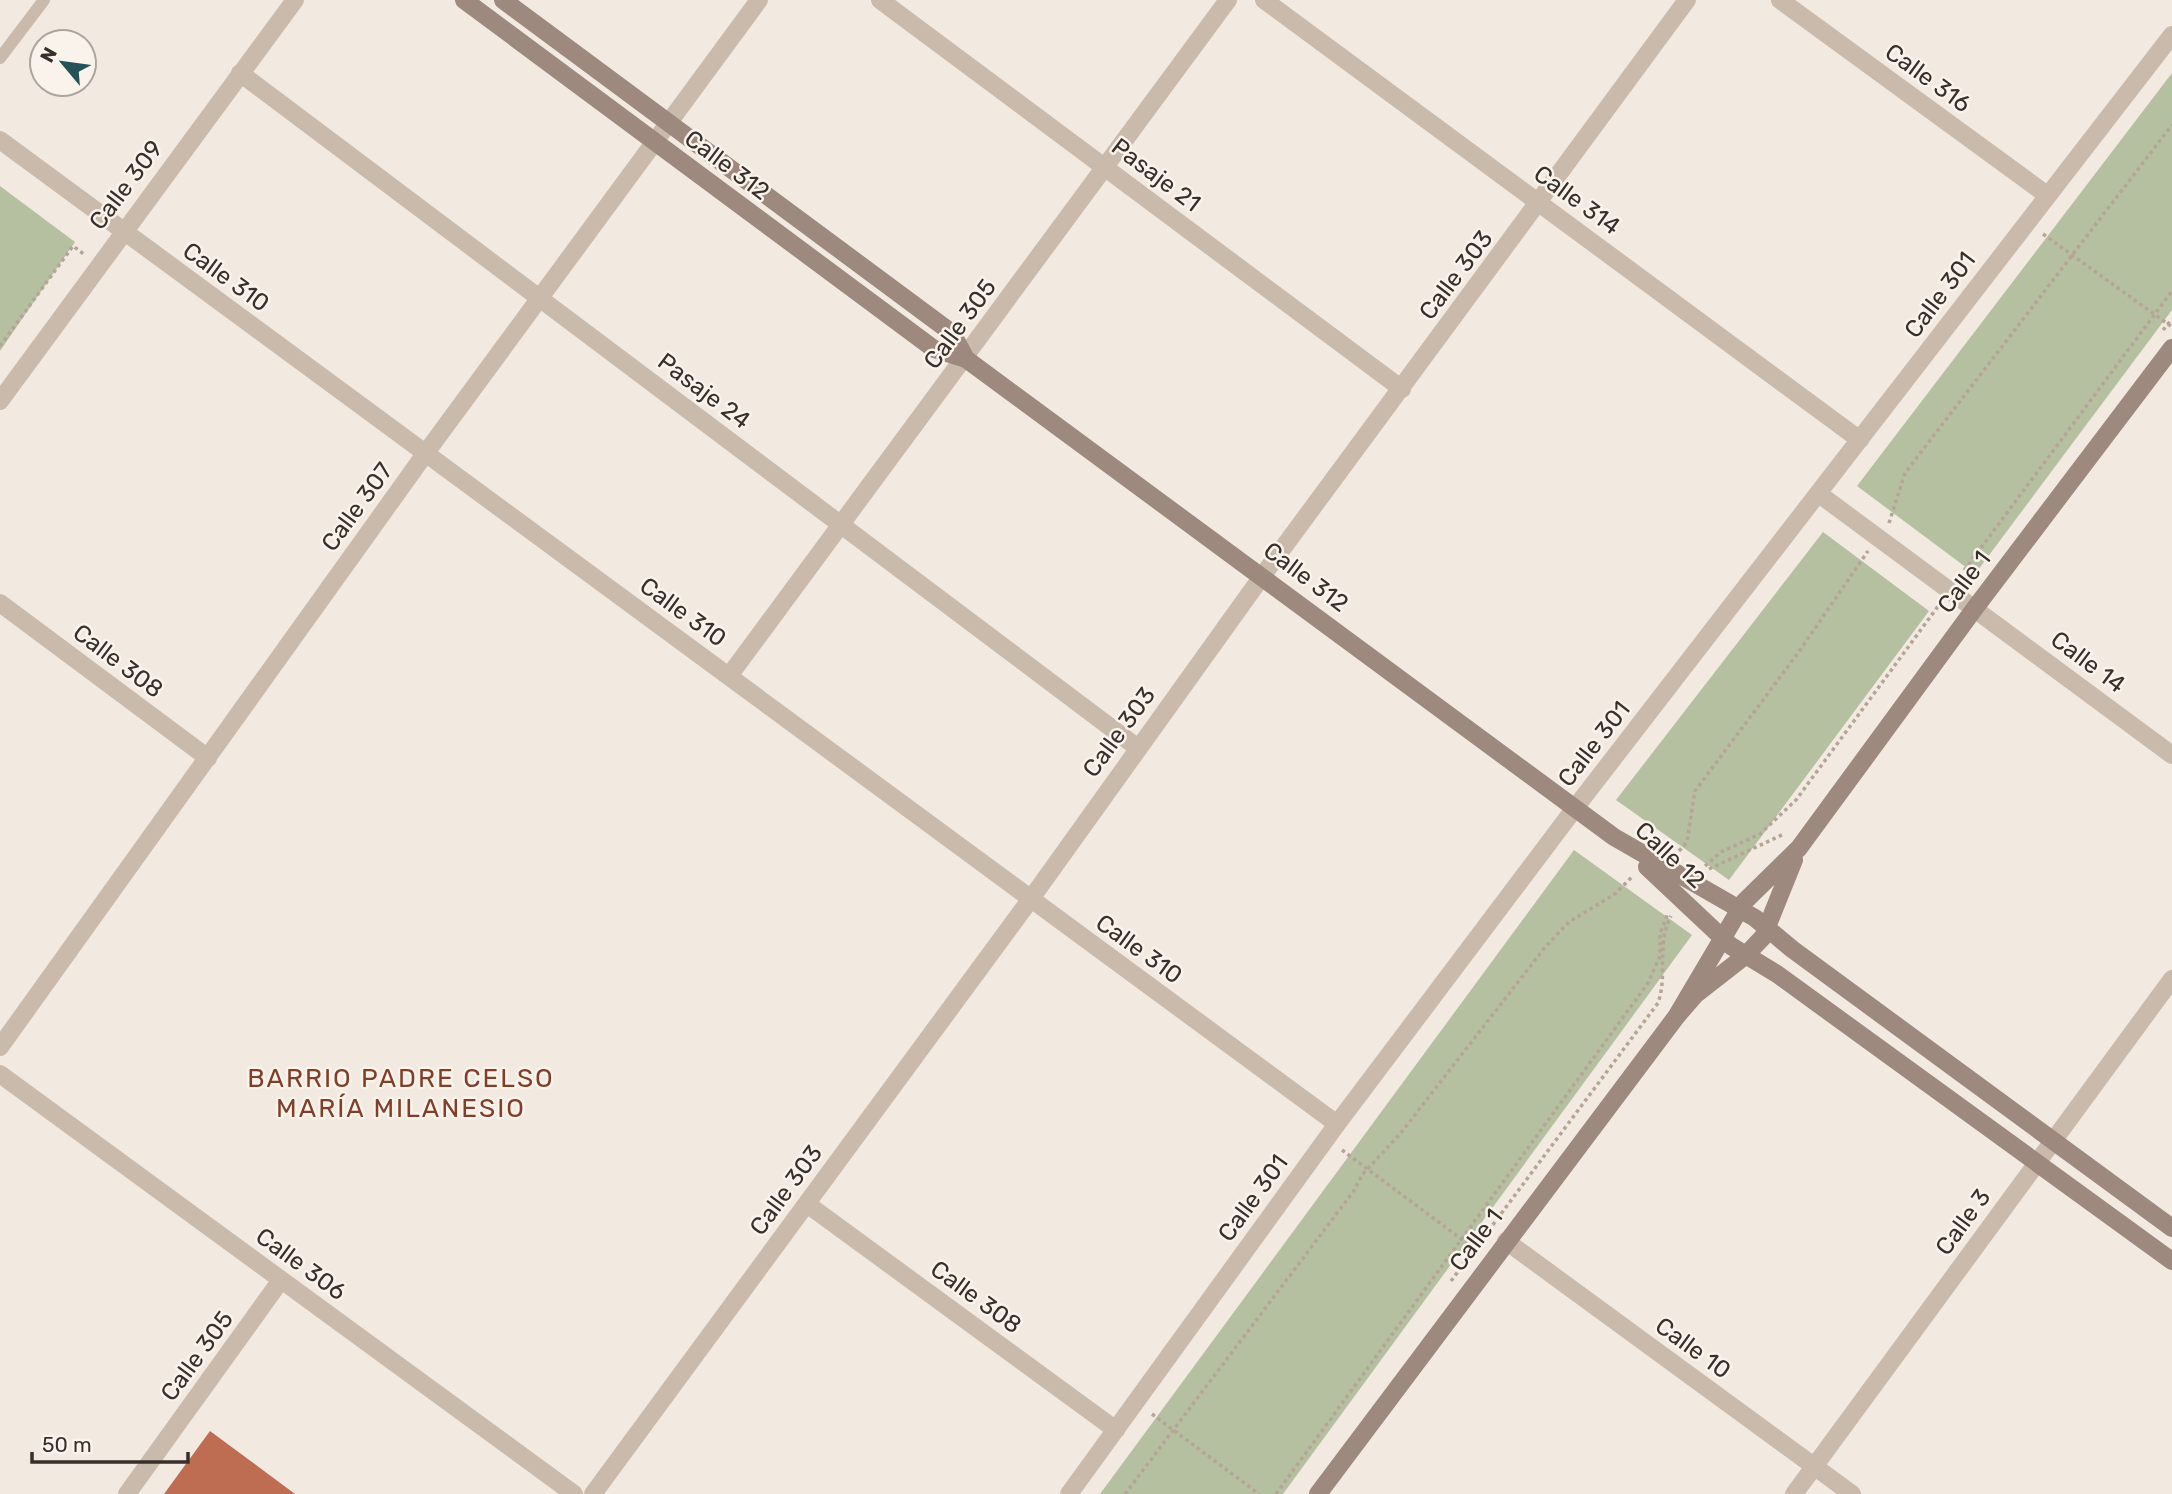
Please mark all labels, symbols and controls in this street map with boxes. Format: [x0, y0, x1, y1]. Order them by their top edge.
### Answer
north arrow [28, 28, 98, 98]
street label: Calle 316 [1880, 38, 1976, 118]
text: N [35, 43, 62, 67]
street label: Calle 312 [679, 124, 775, 206]
street label: Pasaje 21 [1106, 133, 1206, 217]
street label: Calle 309 [83, 135, 169, 235]
street label: Calle 314 [1529, 159, 1626, 241]
street label: Calle 303 [1413, 225, 1499, 325]
street label: Calle 310 [177, 236, 275, 318]
street label: Calle 301 [1899, 247, 1981, 343]
street label: Calle 305 [918, 274, 1002, 374]
street label: Pasaje 24 [652, 347, 756, 435]
street label: Calle 307 [316, 457, 398, 557]
street label: Calle 312 [1258, 536, 1354, 618]
street label: Calle 1 [1932, 545, 1996, 619]
street label: Calle 310 [634, 571, 732, 653]
street label: Calle 308 [68, 618, 168, 704]
street label: Calle 14 [2045, 625, 2131, 699]
street label: Calle 303 [1077, 682, 1161, 782]
street label: Calle 301 [1552, 696, 1636, 792]
street label: Calle 12 [1630, 816, 1710, 894]
street label: Calle 310 [1090, 908, 1188, 990]
district label: BARRIO PADRE CELSO MARÍA MILANESIO [247, 1063, 555, 1124]
street label: Calle 303 [744, 1140, 828, 1240]
street label: Calle 301 [1212, 1149, 1294, 1247]
street label: Calle 3 [1930, 1184, 1996, 1260]
street label: Calle 1 [1444, 1203, 1508, 1277]
street label: Calle 306 [251, 1222, 351, 1306]
street label: Calle 308 [925, 1255, 1027, 1339]
street label: Calle 305 [155, 1306, 239, 1406]
street label: Calle 10 [1650, 1311, 1736, 1385]
scale bar [32, 1420, 187, 1464]
text: 50 m [42, 1432, 92, 1457]

